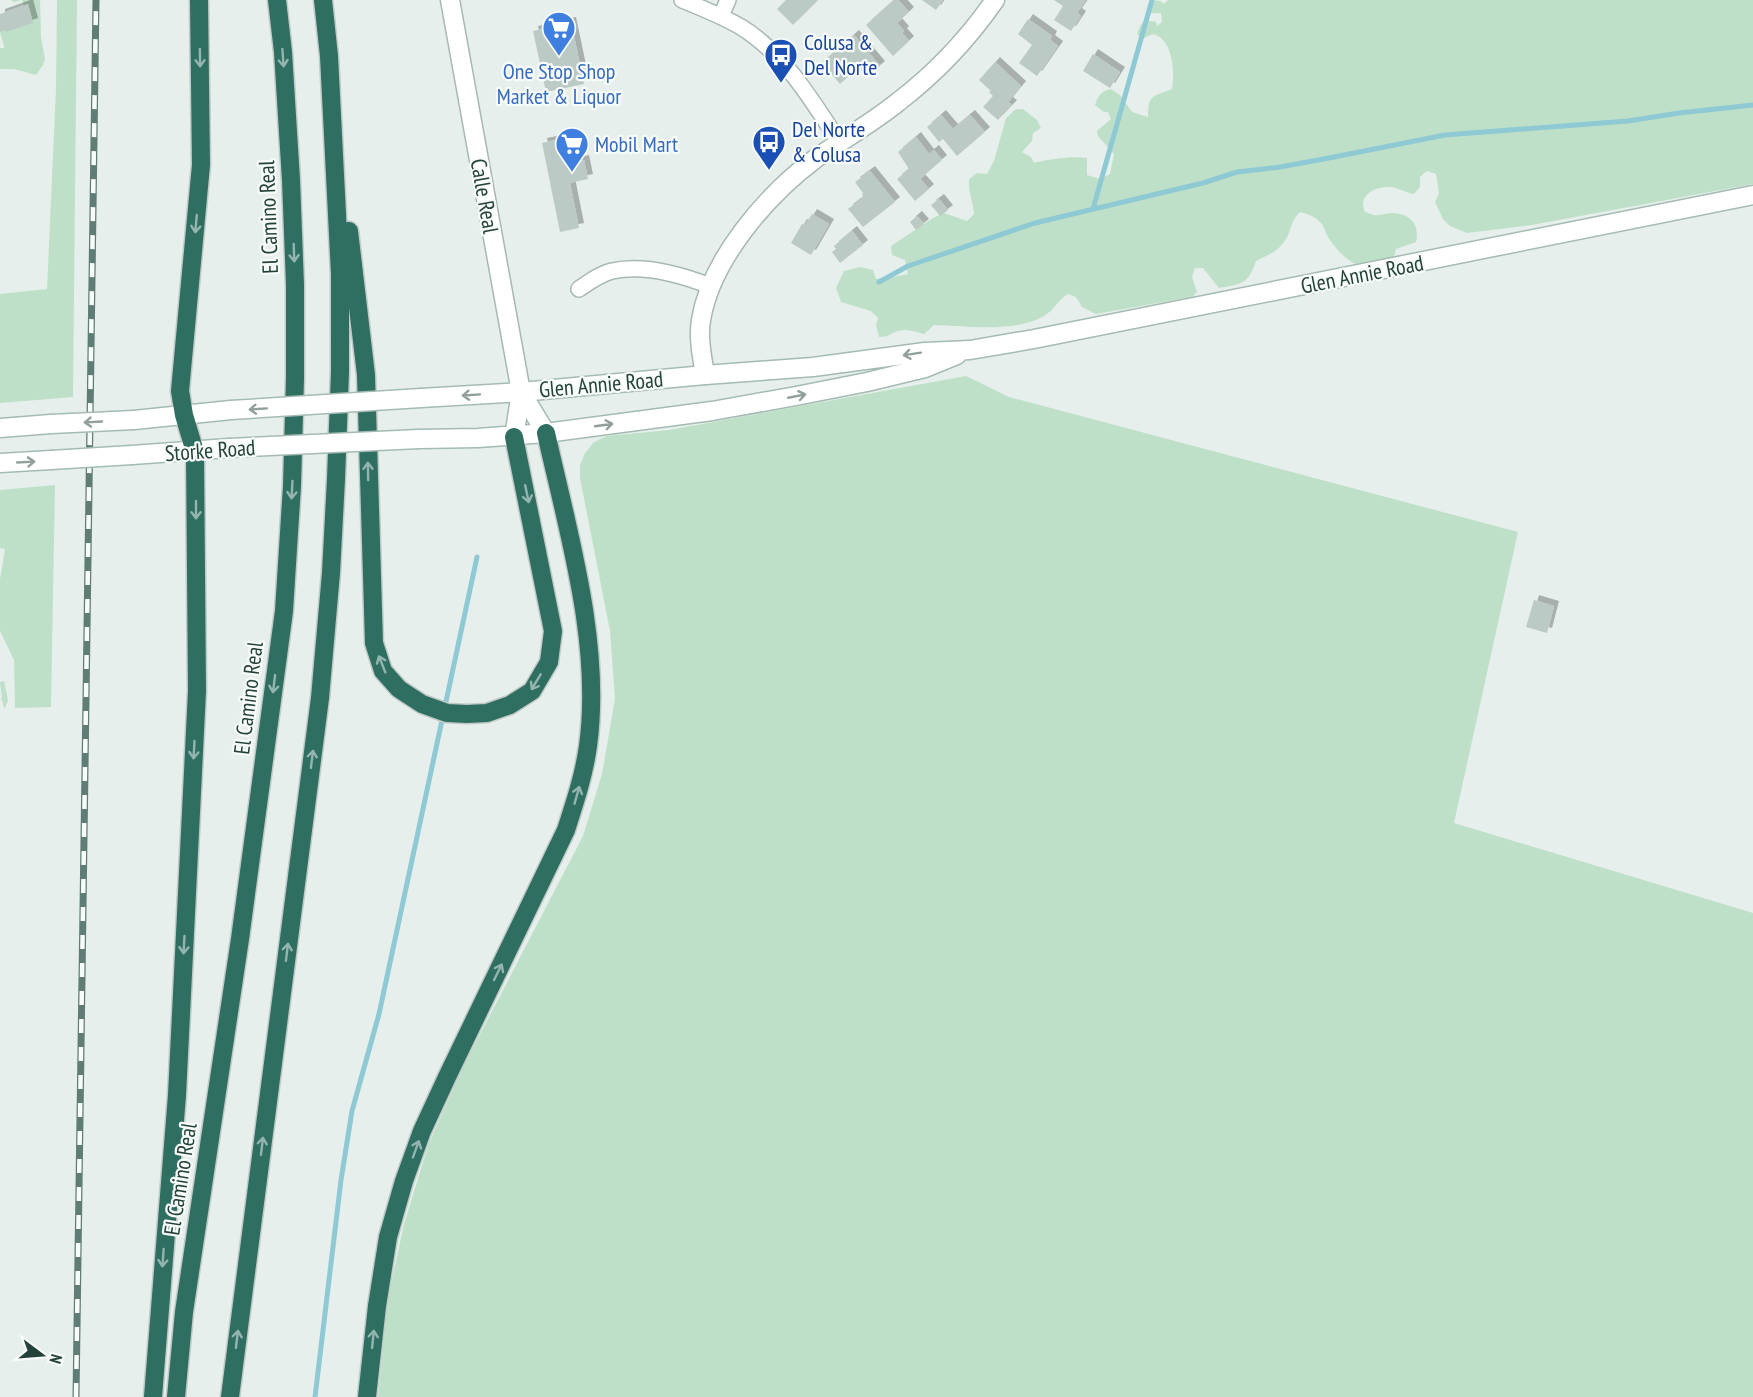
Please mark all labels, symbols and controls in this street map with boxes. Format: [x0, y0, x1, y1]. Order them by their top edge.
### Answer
supermarket icon: One Stop Shop Market & Liquor [541, 10, 577, 57]
place label: Colusa & Del Norte [804, 28, 877, 81]
bus stop icon: Colusa & Del Norte [763, 37, 799, 84]
one-way arrow [194, 48, 205, 68]
one-way arrow [278, 48, 289, 68]
place label: One Stop Shop Market & Liquor [497, 57, 621, 110]
place label: Del Norte & Colusa [792, 115, 865, 168]
bus stop icon: Del Norte & Colusa [751, 124, 787, 171]
supermarket icon: Mobil Mart [554, 126, 590, 173]
place label: Mobil Mart [595, 130, 678, 158]
street label: Calle Real [465, 156, 505, 236]
street label: El Camino Real [252, 159, 284, 274]
one-way arrow [190, 213, 201, 233]
one-way arrow [288, 242, 299, 262]
street label: Glen Annie Road [1298, 248, 1426, 300]
one-way arrow [902, 348, 922, 359]
street label: Glen Annie Road [538, 365, 664, 403]
one-way arrow [461, 389, 481, 400]
one-way arrow [786, 390, 806, 401]
one-way arrow [248, 403, 268, 414]
one-way arrow [83, 416, 103, 427]
one-way arrow [594, 420, 613, 431]
street label: Storke Road [164, 433, 256, 467]
one-way arrow [15, 456, 35, 467]
one-way arrow [363, 462, 374, 482]
one-way arrow [286, 479, 297, 499]
one-way arrow [521, 484, 533, 503]
one-way arrow [190, 500, 201, 520]
street label: El Camino Real [227, 639, 269, 756]
one-way arrow [375, 656, 386, 674]
one-way arrow [269, 673, 280, 693]
one-way arrow [530, 673, 542, 690]
one-way arrow [188, 739, 199, 759]
one-way arrow [307, 749, 318, 769]
one-way arrow [572, 786, 584, 805]
one-way arrow [179, 934, 190, 954]
one-way arrow [282, 943, 293, 963]
one-way arrow [492, 964, 504, 982]
street label: El Camino Real [157, 1120, 203, 1237]
one-way arrow [257, 1136, 268, 1156]
one-way arrow [411, 1140, 422, 1159]
one-way arrow [157, 1248, 168, 1268]
north arrow [12, 1325, 72, 1385]
one-way arrow [368, 1329, 379, 1349]
one-way arrow [232, 1330, 243, 1349]
text: N [46, 1352, 67, 1366]

